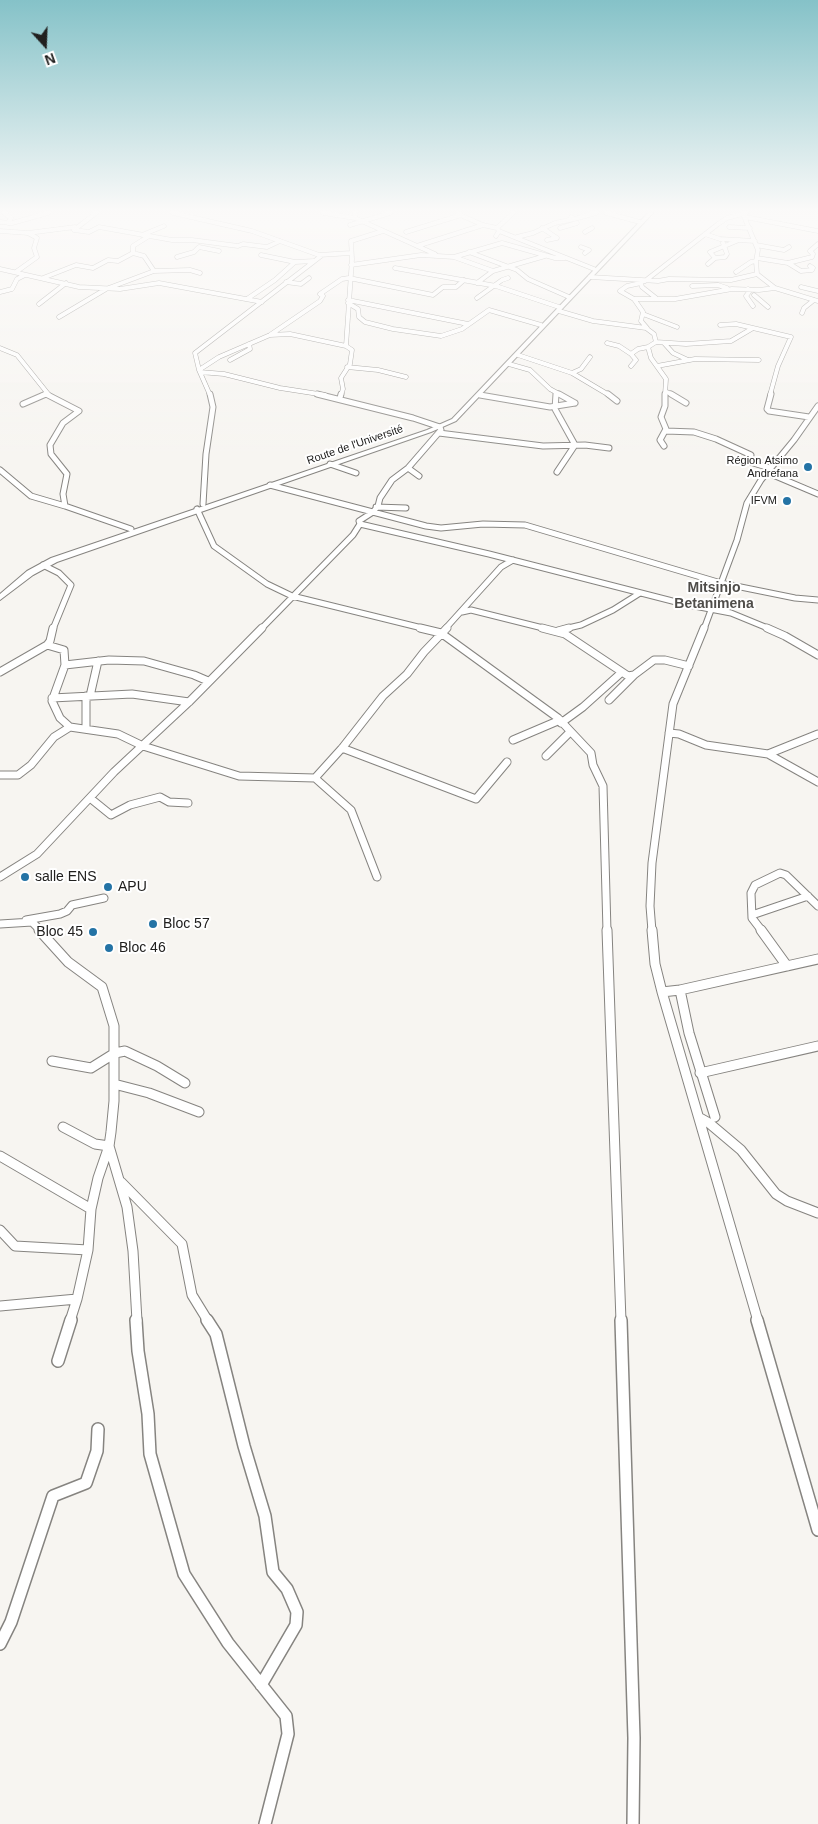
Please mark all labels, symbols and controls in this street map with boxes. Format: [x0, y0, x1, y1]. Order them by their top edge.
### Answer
north arrow [20, 20, 70, 70]
text: N [43, 50, 58, 68]
street label: Route de l'Université [305, 422, 405, 468]
place label: Région Atsimo Andrefana [726, 454, 798, 480]
marker: Région Atsimo Andrefana [802, 461, 814, 473]
place label: IFVM [751, 494, 777, 508]
marker: IFVM [781, 495, 793, 507]
district label: Mitsinjo Betanimena [674, 580, 754, 612]
place label: salle ENS [35, 869, 96, 885]
marker: salle ENS [19, 871, 31, 883]
place label: APU [118, 879, 147, 895]
marker: APU [102, 881, 114, 893]
place label: Bloc 57 [163, 916, 210, 932]
marker: Bloc 57 [147, 918, 159, 930]
place label: Bloc 45 [36, 924, 83, 940]
marker: Bloc 45 [87, 926, 99, 938]
place label: Bloc 46 [119, 940, 166, 956]
marker: Bloc 46 [103, 942, 115, 954]

